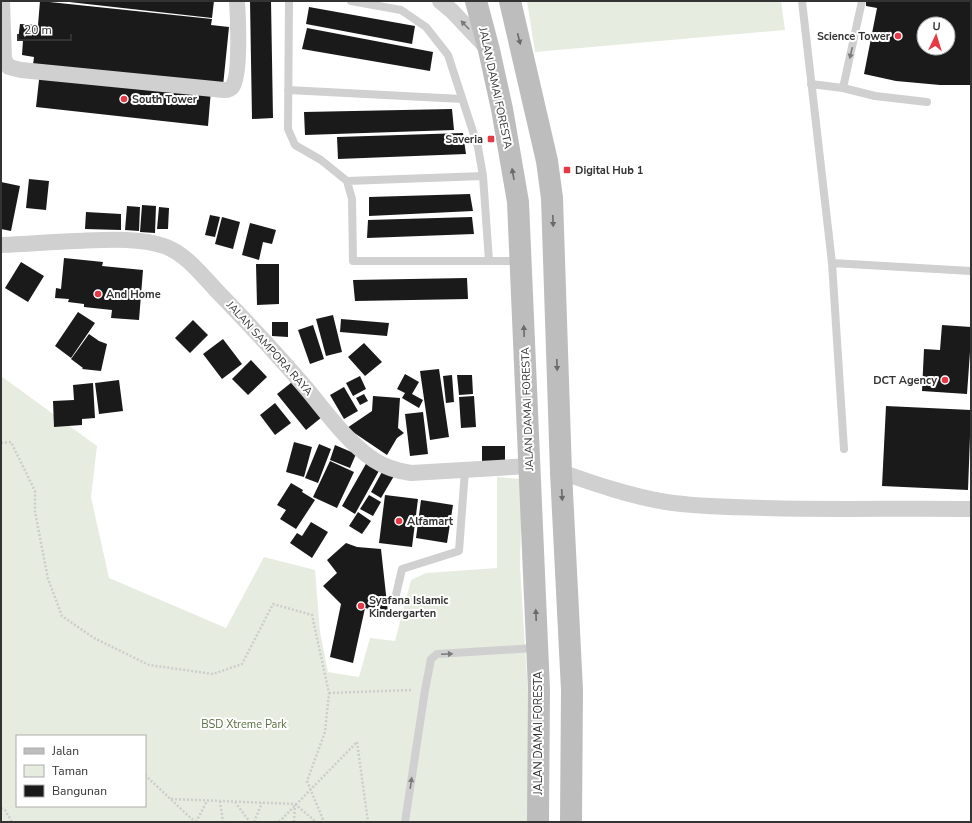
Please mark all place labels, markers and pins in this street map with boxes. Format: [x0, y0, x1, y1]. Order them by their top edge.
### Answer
place label: Science Tower [817, 29, 891, 44]
marker: Science Tower [893, 31, 903, 41]
place label: South Tower [132, 92, 198, 107]
marker: South Tower [119, 94, 129, 104]
place label: Saveria [445, 132, 483, 147]
marker: Saveria [486, 134, 496, 144]
place label: Digital Hub 1 [575, 163, 643, 178]
marker: Digital Hub 1 [562, 165, 572, 175]
place label: And Home [106, 287, 161, 302]
marker: And Home [93, 289, 103, 299]
place label: DCT Agency [873, 373, 937, 388]
marker: DCT Agency [940, 375, 950, 385]
place label: Alfamart [407, 514, 454, 529]
marker: Alfamart [394, 516, 404, 526]
place label: Syafana Islamic Kindergarten [369, 593, 449, 621]
marker: Syafana Islamic Kindergarten [356, 601, 366, 611]

